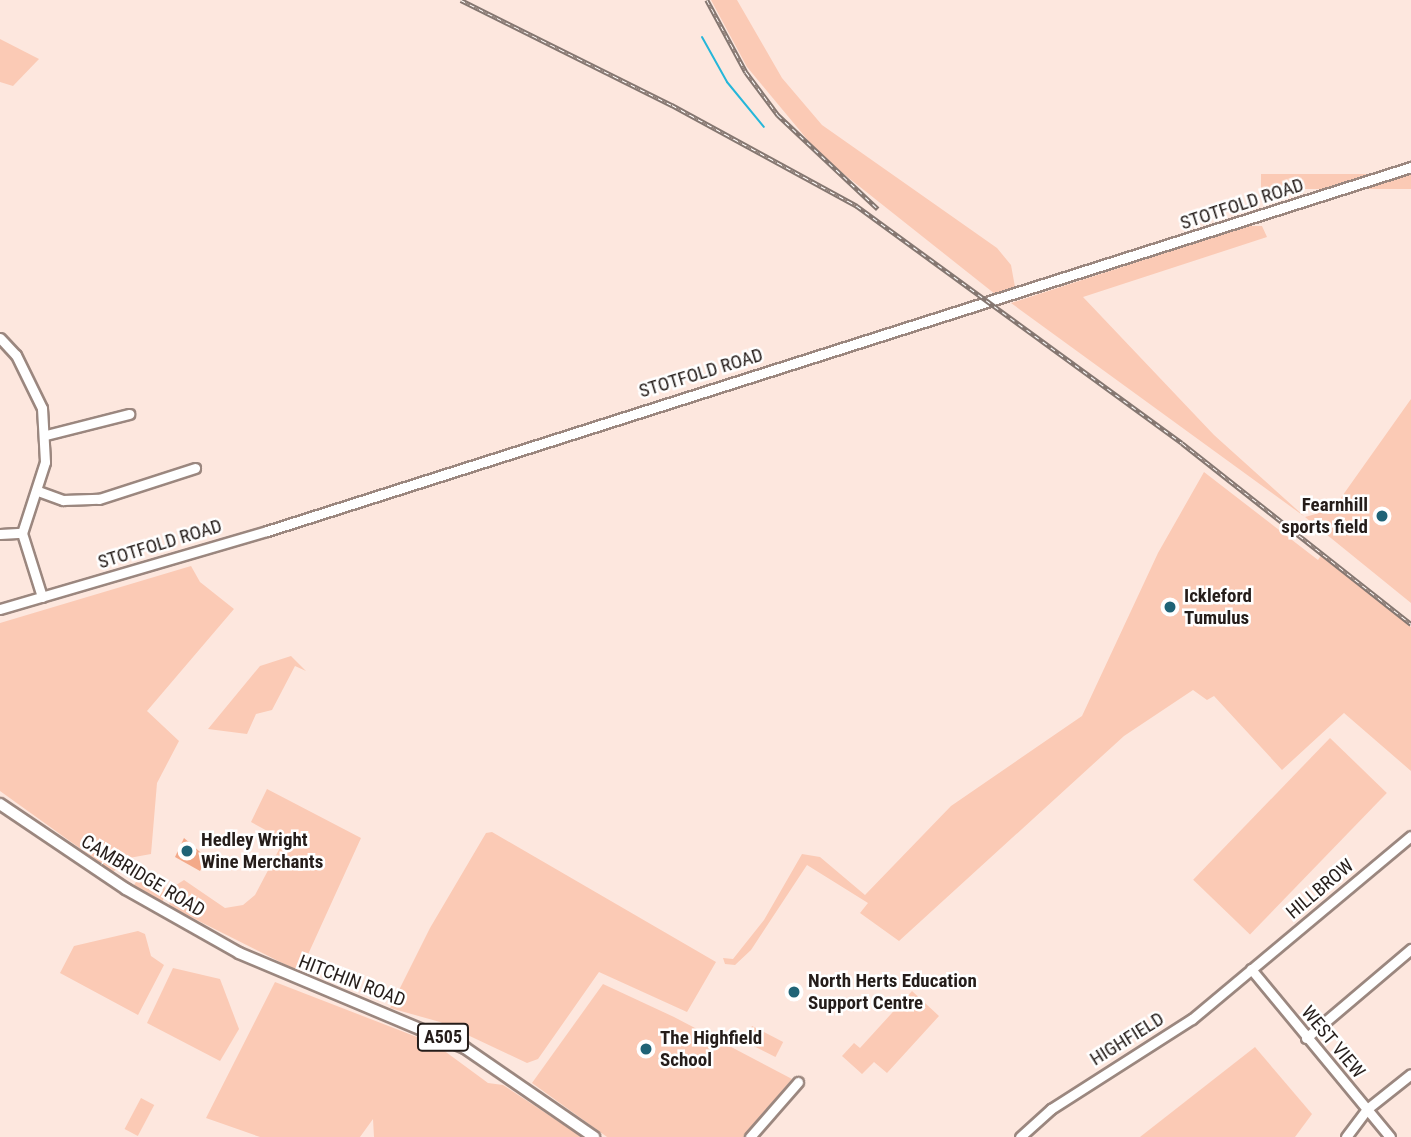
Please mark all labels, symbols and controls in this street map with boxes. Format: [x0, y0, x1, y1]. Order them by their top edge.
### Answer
street label: STOTFOLD ROAD [1177, 173, 1307, 235]
street label: STOTFOLD ROAD [636, 343, 766, 403]
place label: Fearnhill sports field [1281, 494, 1368, 538]
marker: Fearnhill sports field [1374, 508, 1390, 524]
street label: STOTFOLD ROAD [95, 514, 225, 574]
place label: Ickleford Tumulus [1184, 585, 1252, 629]
marker: Ickleford Tumulus [1162, 599, 1178, 615]
place label: Hedley Wright Wine Merchants [201, 829, 323, 873]
street label: CAMBRIDGE ROAD [77, 830, 209, 922]
marker: Hedley Wright Wine Merchants [179, 843, 195, 859]
street label: HILLBROW [1282, 854, 1358, 924]
street label: HITCHIN ROAD [295, 950, 409, 1012]
place label: North Herts Education Support Centre [808, 970, 977, 1014]
marker: North Herts Education Support Centre [786, 984, 802, 1000]
street label: WEST VIEW [1296, 1001, 1370, 1083]
street label: HIGHFIELD [1086, 1007, 1168, 1071]
road number: A505 [417, 1022, 469, 1052]
place label: The Highfield School [660, 1027, 762, 1071]
marker: The Highfield School [638, 1041, 654, 1057]

